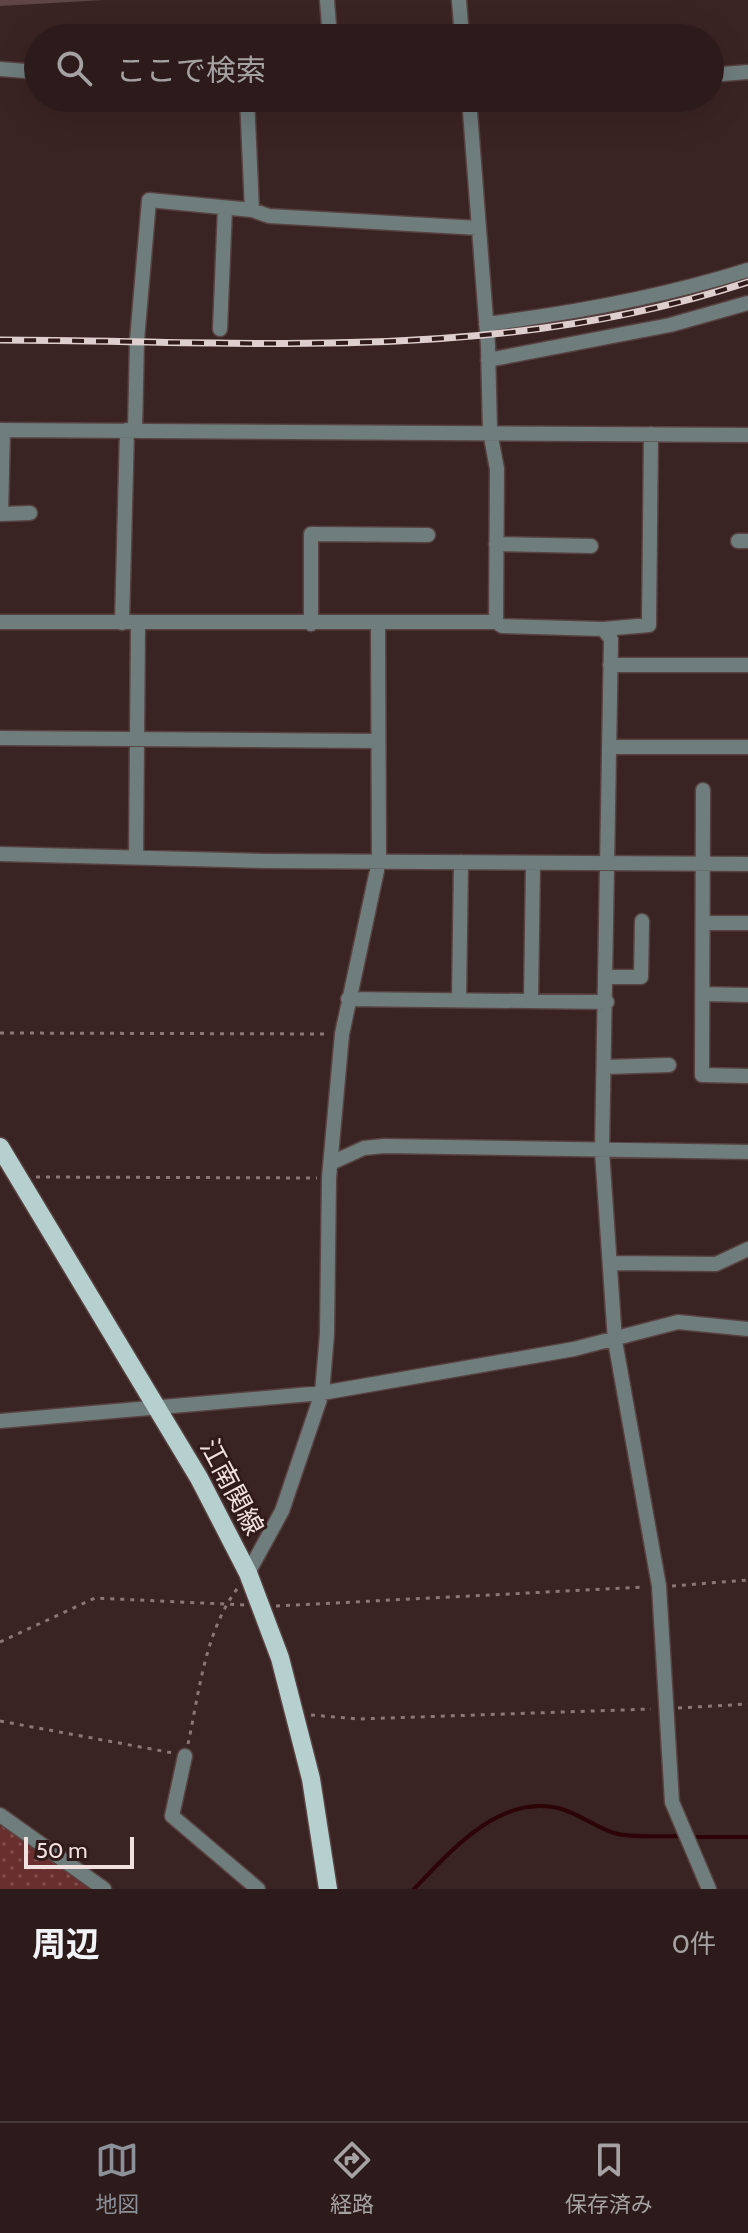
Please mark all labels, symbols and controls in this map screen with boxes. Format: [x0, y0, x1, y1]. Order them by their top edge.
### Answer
search box [24, 24, 724, 112]
icon: search [52, 46, 96, 90]
text: ここで検索 [116, 52, 266, 89]
street label: 江南関線 [193, 1434, 271, 1540]
scale bar [24, 1833, 134, 1869]
text: 50 m [36, 1837, 88, 1864]
text: 周辺 [32, 1923, 100, 1965]
text: 0件 [672, 1928, 716, 1960]
tab: 地図 [95, 2138, 139, 2218]
tab: 経路 [330, 2138, 374, 2218]
tab: 保存済み [565, 2138, 653, 2218]

